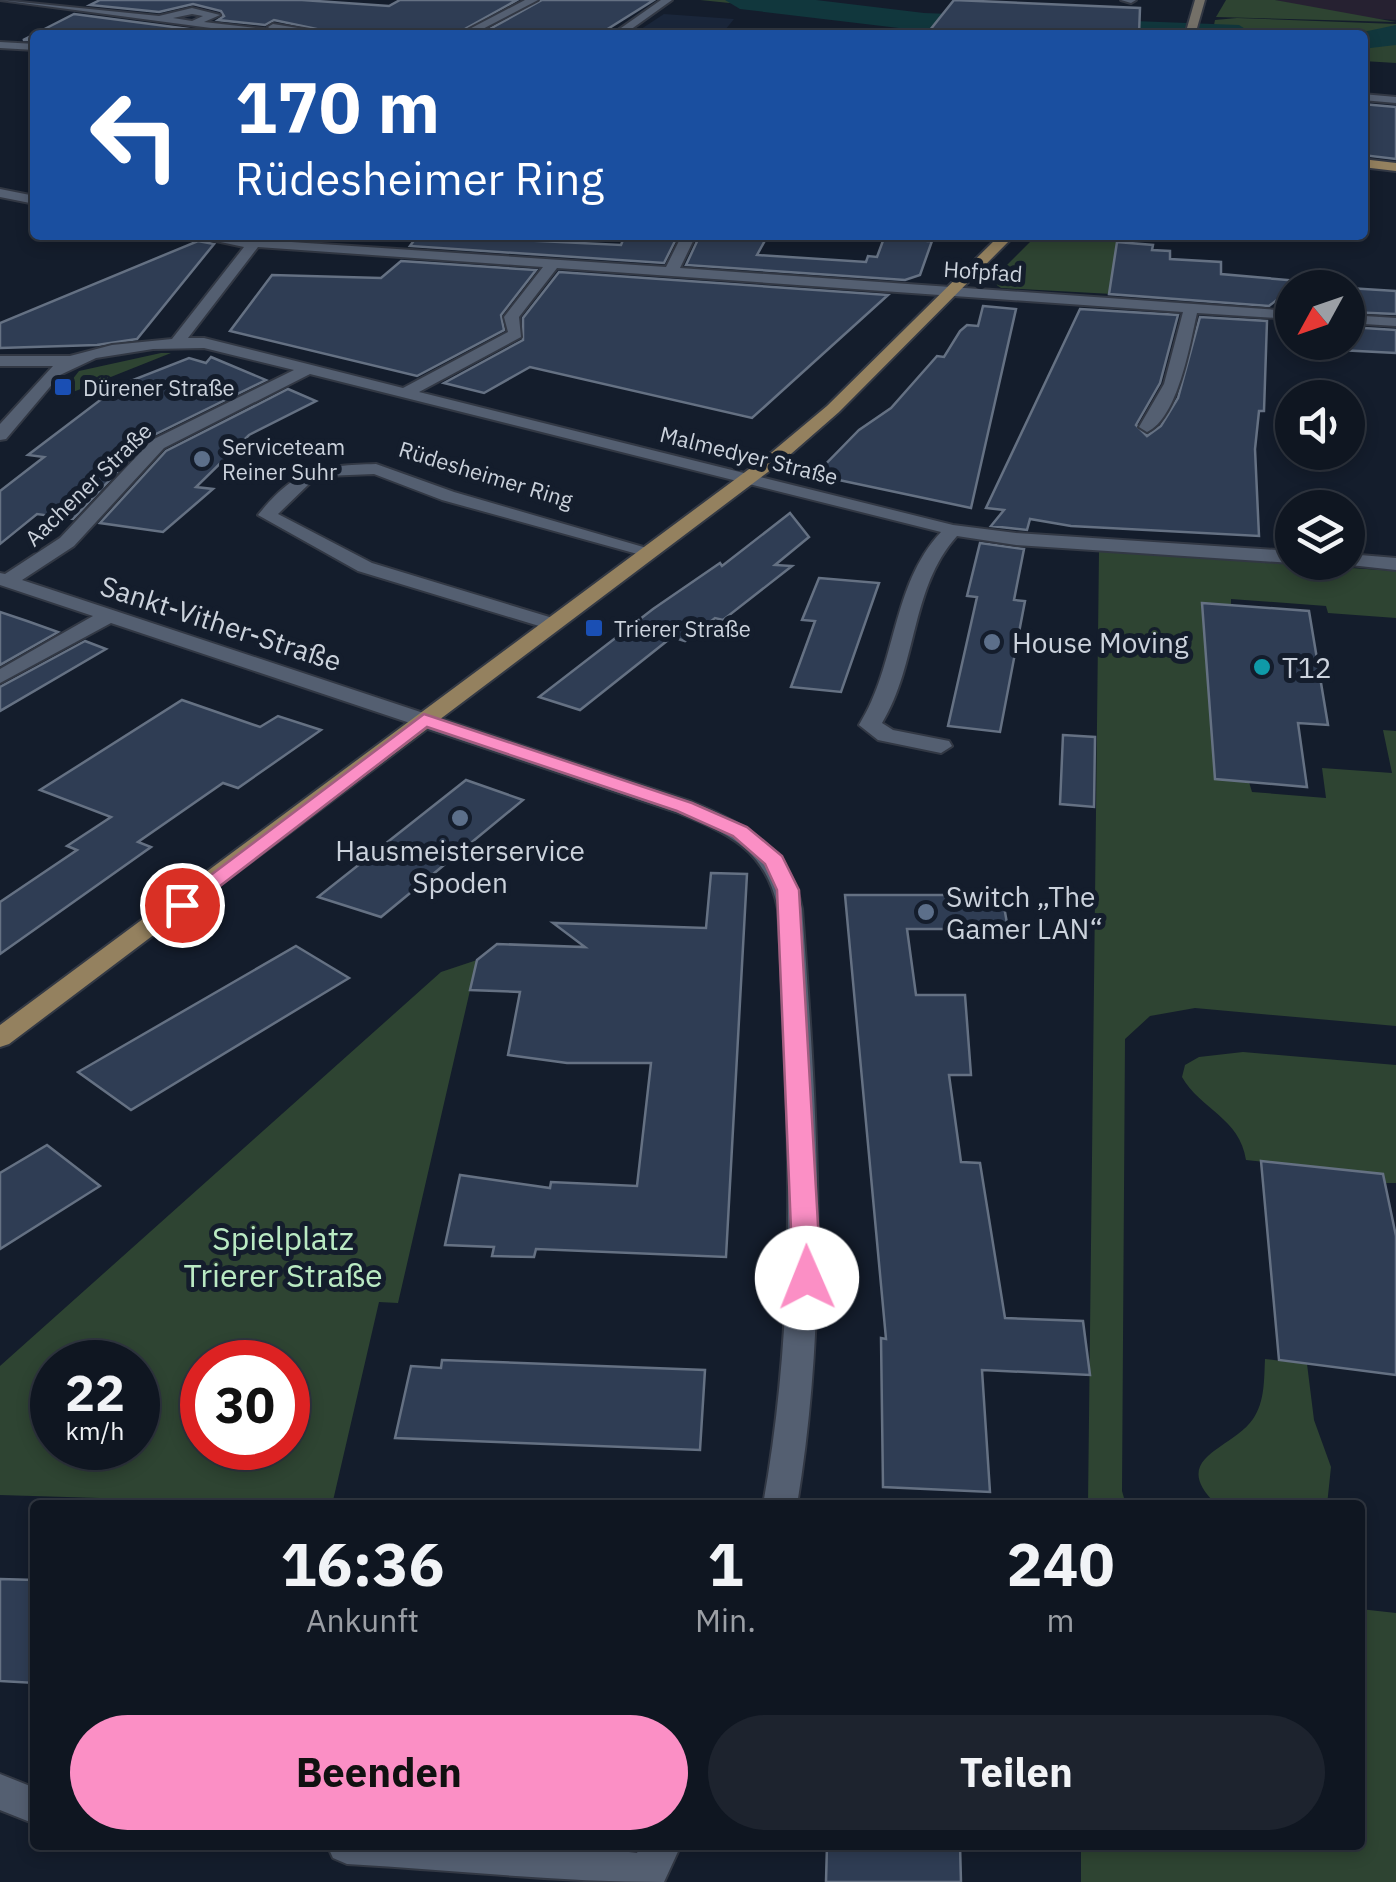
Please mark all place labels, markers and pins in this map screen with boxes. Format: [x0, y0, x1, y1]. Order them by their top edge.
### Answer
place label: Dürener Straße [83, 373, 235, 402]
marker: Dürener Straße [52, 376, 74, 398]
place label: Serviceteam Reiner Suhr [222, 432, 345, 486]
marker: Serviceteam Reiner Suhr [191, 448, 213, 470]
place label: Trierer Straße [614, 614, 751, 643]
marker: Trierer Straße [583, 617, 605, 639]
place label: House Moving [1012, 624, 1189, 661]
marker: House Moving [981, 631, 1003, 653]
place label: T12 [1282, 649, 1332, 686]
marker: T12 [1251, 656, 1273, 678]
marker: Hausmeisterservice Spoden [449, 807, 471, 829]
place label: Hausmeisterservice Spoden [335, 832, 585, 901]
pin [140, 863, 225, 948]
place label: Switch „The Gamer LAN“ [946, 878, 1103, 947]
marker: Switch „The Gamer LAN“ [915, 901, 937, 923]

